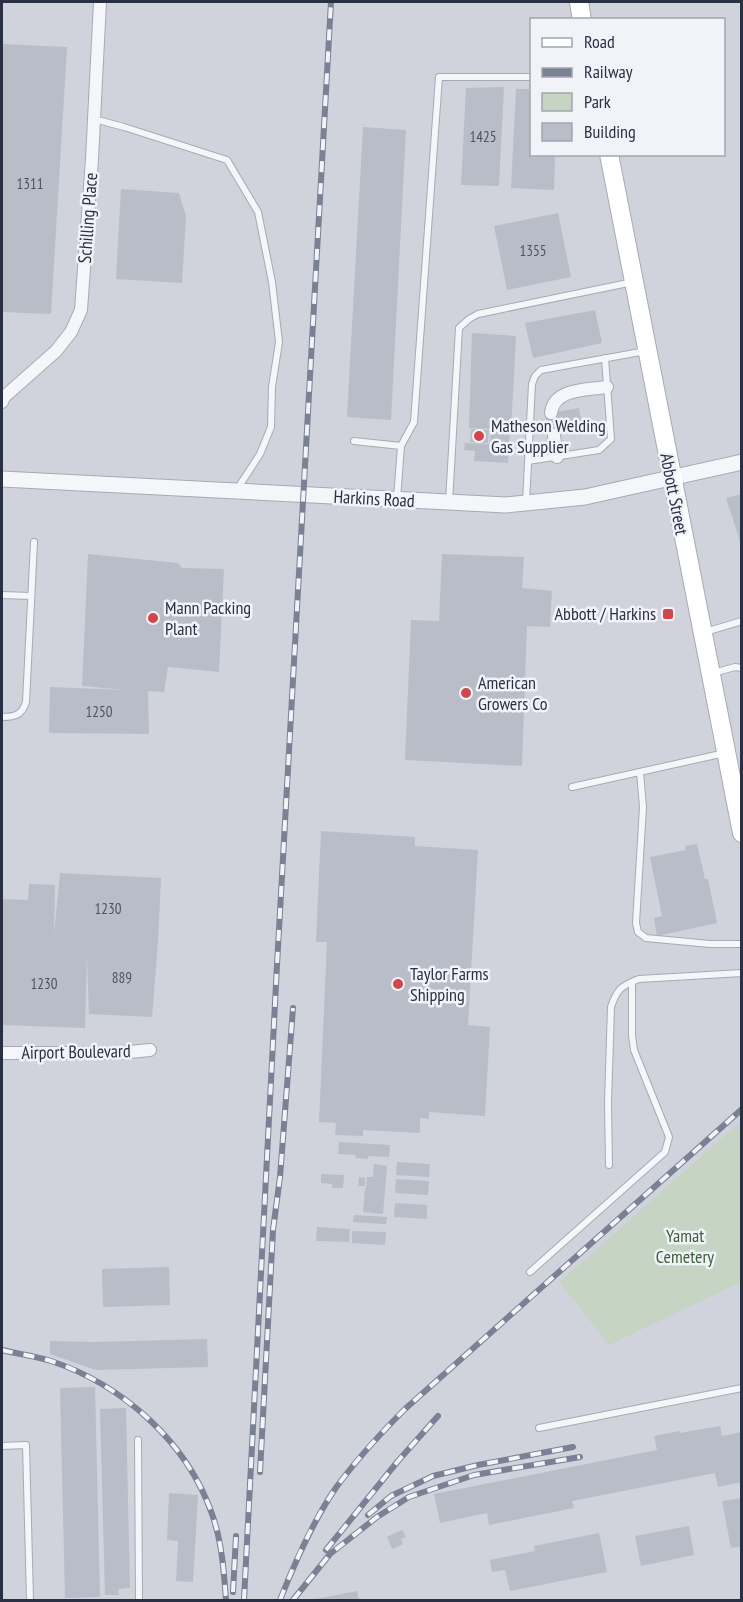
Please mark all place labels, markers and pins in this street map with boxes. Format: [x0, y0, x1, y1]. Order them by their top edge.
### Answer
place label: Matheson Welding Gas Supplier [491, 414, 606, 458]
marker: Matheson Welding Gas Supplier [472, 429, 486, 443]
place label: Mann Packing Plant [165, 596, 251, 640]
place label: Abbott / Harkins [555, 602, 656, 625]
marker: Abbott / Harkins [661, 607, 675, 621]
marker: Mann Packing Plant [146, 611, 160, 625]
place label: American Growers Co [478, 671, 548, 715]
marker: American Growers Co [459, 686, 473, 700]
place label: Taylor Farms Shipping [410, 962, 489, 1006]
marker: Taylor Farms Shipping [391, 977, 405, 991]

